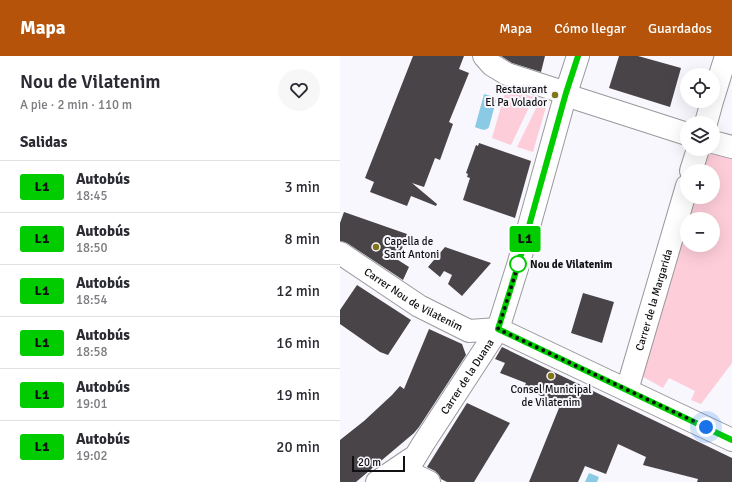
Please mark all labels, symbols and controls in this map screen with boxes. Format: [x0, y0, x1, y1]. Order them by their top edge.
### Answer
text: Mapa [20, 16, 66, 40]
text: Mapa [499, 20, 532, 37]
text: Cómo llegar [554, 20, 626, 37]
text: Guardados [648, 20, 712, 37]
map controls [680, 68, 720, 252]
button: locate [680, 68, 720, 108]
button: heart [278, 69, 320, 111]
text: Nou de Vilatenim [20, 70, 161, 94]
place label: Restaurant El Pa Volador [485, 83, 547, 109]
marker: Restaurant El Pa Volador [550, 90, 560, 100]
text: A pie · 2 min · 110 m [20, 97, 132, 113]
button: layers [680, 116, 720, 156]
text: Salidas [20, 133, 67, 151]
button: + [680, 164, 720, 204]
text: Autobús [76, 170, 130, 188]
text: L1 [35, 178, 49, 195]
text: 3 min [284, 178, 320, 196]
text: 18:45 [76, 188, 108, 204]
button: − [680, 212, 720, 252]
text: Autobús [76, 222, 130, 240]
line badge: L1 [507, 226, 543, 252]
text: L1 [35, 230, 49, 247]
text: 8 min [284, 230, 320, 248]
text: L1 [518, 230, 532, 247]
place label: Capella de Sant Antoni [384, 235, 439, 261]
text: 18:50 [76, 240, 108, 256]
marker: Capella de Sant Antoni [371, 242, 381, 252]
street label: Carrer de la Margarida [633, 247, 675, 352]
marker: Nou de Vilatenim [509, 255, 527, 273]
place label: Nou de Vilatenim [530, 258, 612, 271]
street label: Carrer Nou de Vilatenim [362, 265, 465, 334]
text: Autobús [76, 274, 130, 292]
text: L1 [35, 282, 49, 299]
text: 12 min [276, 282, 320, 300]
text: 18:54 [76, 292, 108, 308]
text: Autobús [76, 326, 130, 344]
text: L1 [35, 334, 49, 351]
text: 16 min [276, 334, 320, 352]
street label: Carrer de la Duana [438, 336, 497, 417]
text: 18:58 [76, 344, 108, 360]
marker: Consel Municipal de Vilatenim [546, 371, 556, 381]
text: Autobús [76, 378, 130, 396]
place label: Consel Municipal de Vilatenim [510, 383, 592, 409]
text: L1 [35, 386, 49, 403]
text: 19 min [276, 386, 320, 404]
text: 19:01 [76, 396, 108, 412]
your location [696, 417, 716, 437]
text: Autobús [76, 430, 130, 448]
text: L1 [35, 438, 49, 455]
text: 20 min [276, 438, 320, 456]
text: 19:02 [76, 448, 108, 464]
scale bar [352, 454, 405, 473]
text: 20 m [358, 456, 381, 469]

